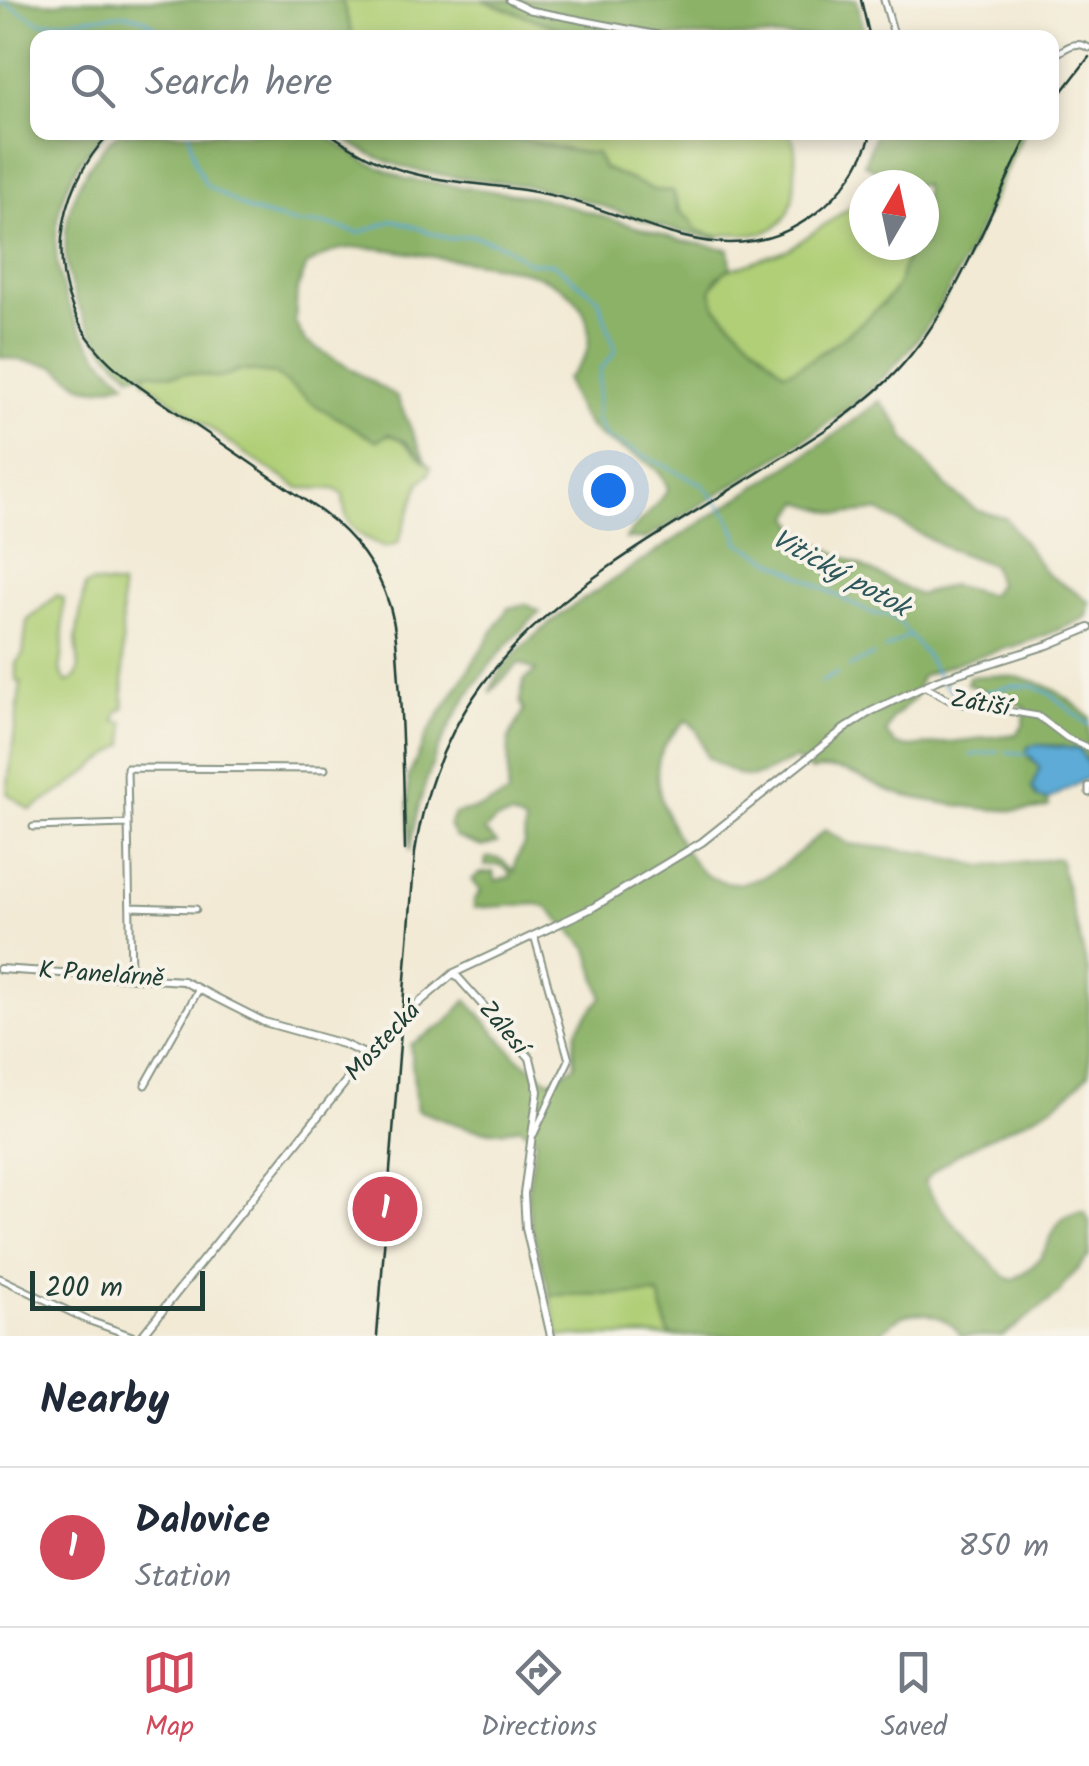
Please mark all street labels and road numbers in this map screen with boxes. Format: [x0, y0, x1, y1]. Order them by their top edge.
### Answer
street label: Zátiší [947, 679, 1017, 730]
street label: K Panelárně [37, 951, 166, 999]
street label: Mostecká [335, 991, 432, 1091]
street label: Zálesí [468, 992, 541, 1067]

